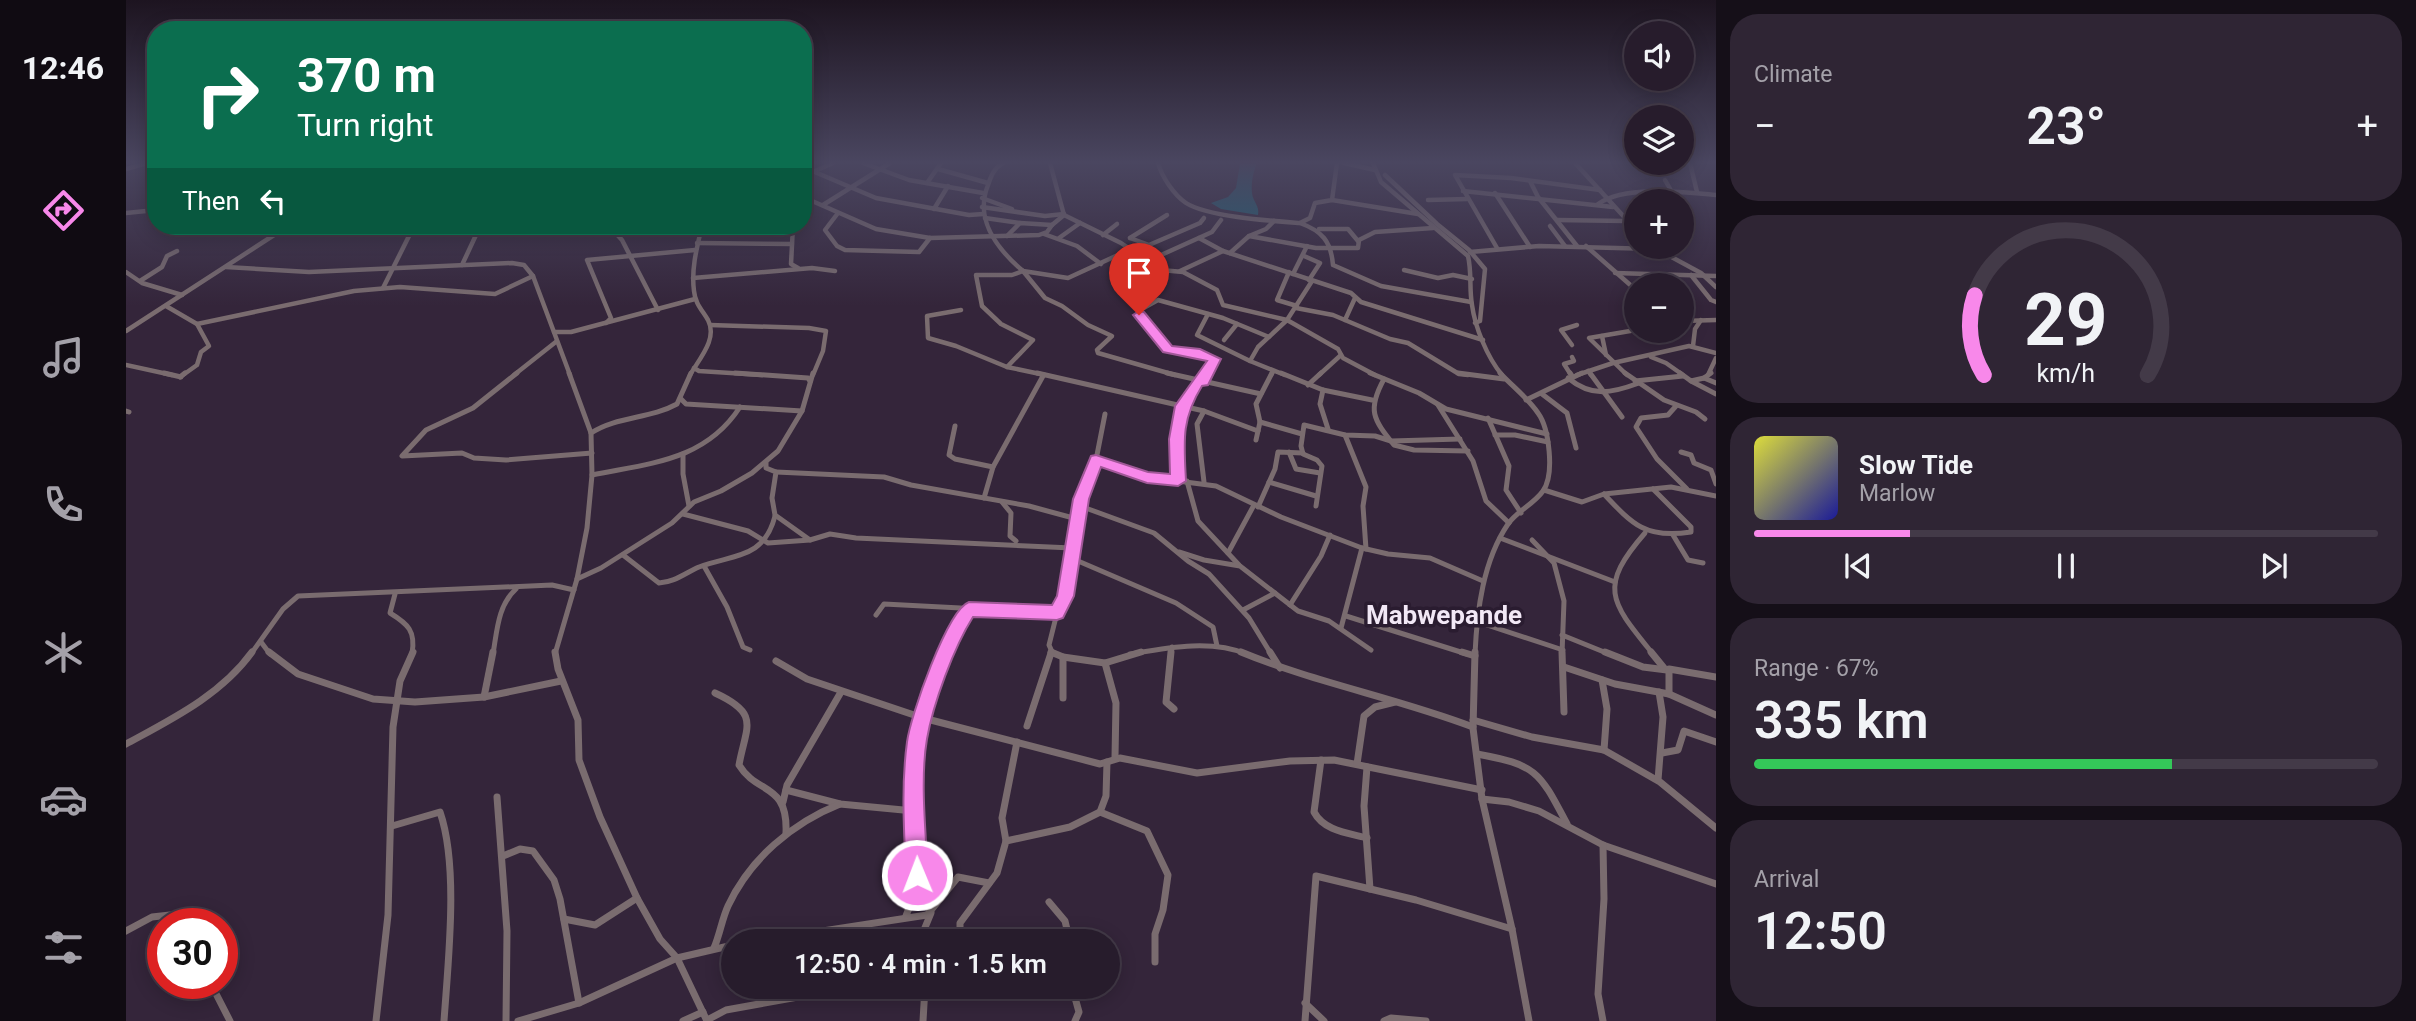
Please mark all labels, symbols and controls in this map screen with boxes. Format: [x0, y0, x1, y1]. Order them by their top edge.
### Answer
map controls [1624, 21, 1694, 343]
button: sound [1624, 21, 1694, 91]
text: 370 m [297, 47, 436, 104]
text: 12:46 [22, 49, 104, 87]
icon: right [182, 49, 273, 140]
text: Climate [1754, 61, 1833, 88]
text: 23° [2026, 96, 2106, 157]
text: − [1754, 104, 1776, 148]
text: + [2356, 104, 2378, 148]
button: layers [1624, 105, 1694, 175]
text: Turn right [297, 106, 433, 144]
icon: left [254, 182, 292, 220]
icon: directions [39, 186, 88, 235]
text: Then [182, 186, 240, 216]
button: + [1624, 189, 1694, 259]
pin [1109, 243, 1169, 315]
icon: arrive [1120, 254, 1158, 292]
button: − [1624, 273, 1694, 343]
text: 29 [2024, 278, 2108, 364]
icon: music [39, 333, 88, 382]
text: km/h [2037, 359, 2095, 388]
text: Slow Tide [1859, 450, 1973, 480]
icon: phone [39, 480, 88, 529]
text: Marlow [1859, 480, 1935, 507]
icon: previous [1839, 547, 1877, 585]
icon: pause [2047, 547, 2085, 585]
icon: next [2255, 547, 2293, 585]
district label: Mabwepande [1366, 600, 1522, 630]
icon: climate [39, 628, 88, 677]
text: Range · 67% [1754, 655, 1879, 682]
text: 335 km [1754, 690, 1929, 751]
icon: car [39, 775, 88, 824]
position arrow [880, 838, 954, 912]
text: Arrival [1754, 866, 1819, 893]
text: 12:50 [1754, 901, 1887, 962]
speed limit sign: 30 [147, 908, 238, 999]
icon: filters [39, 923, 88, 972]
text: 12:50 · 4 min · 1.5 km [794, 949, 1047, 979]

